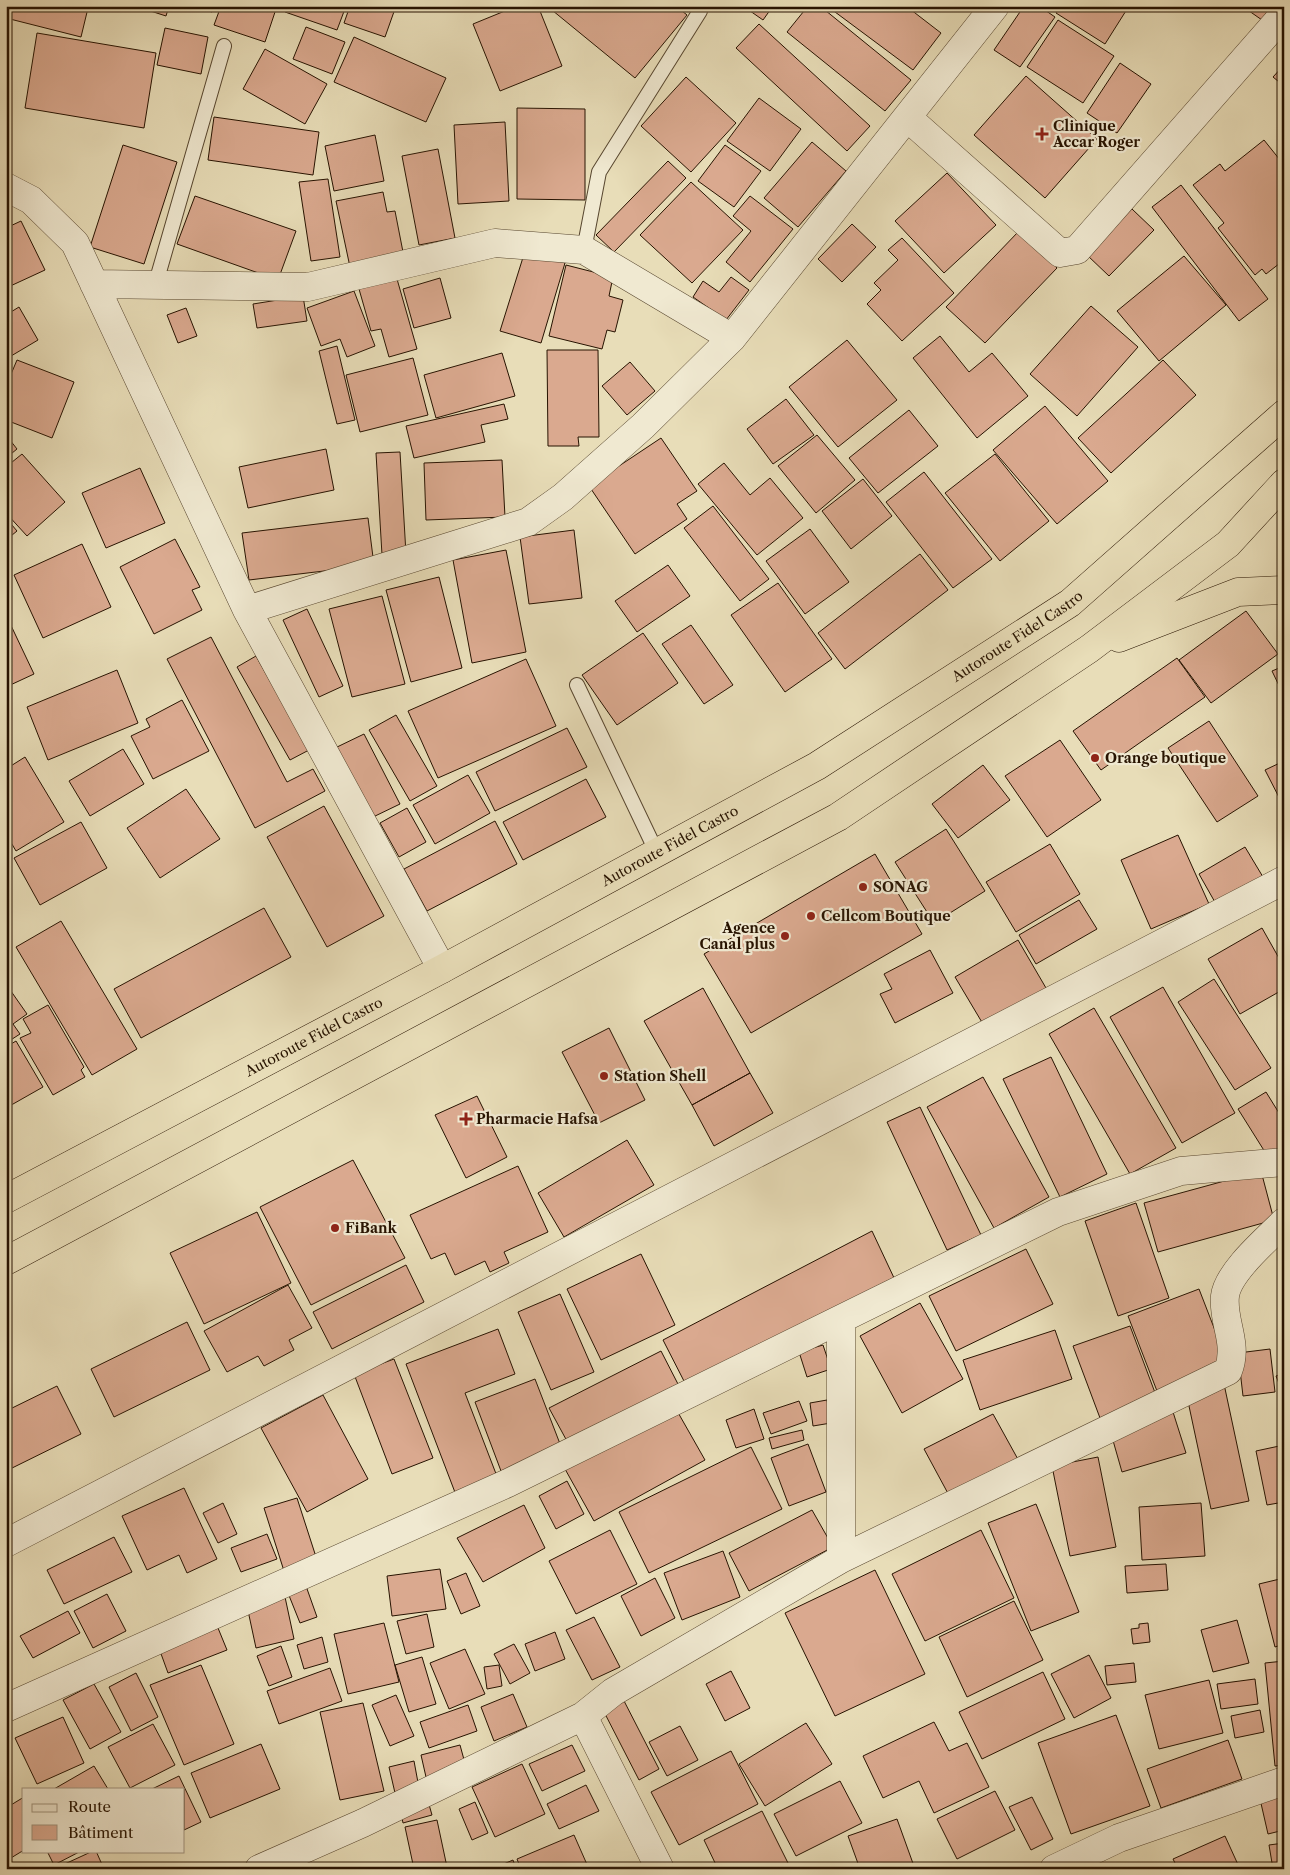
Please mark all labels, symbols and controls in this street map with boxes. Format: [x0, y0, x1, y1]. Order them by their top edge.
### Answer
place label: Clinique Accar Roger [1052, 117, 1140, 151]
marker: Clinique Accar Roger [1035, 127, 1049, 141]
street label: Autoroute Fidel Castro [948, 587, 1087, 686]
place label: Orange boutique [1105, 749, 1226, 767]
marker: Orange boutique [1089, 752, 1101, 764]
street label: Autoroute Fidel Castro [597, 801, 741, 890]
place label: SONAG [873, 878, 928, 896]
marker: SONAG [857, 881, 869, 893]
place label: Cellcom Boutique [821, 907, 951, 925]
marker: Cellcom Boutique [805, 910, 817, 922]
place label: Agence Canal plus [699, 919, 775, 953]
marker: Agence Canal plus [779, 930, 791, 942]
street label: Autoroute Fidel Castro [241, 993, 386, 1081]
place label: Station Shell [614, 1067, 706, 1085]
marker: Station Shell [598, 1070, 610, 1082]
place label: Pharmacie Hafsa [476, 1110, 599, 1128]
marker: Pharmacie Hafsa [460, 1113, 472, 1125]
place label: FiBank [345, 1219, 398, 1237]
marker: FiBank [329, 1222, 341, 1234]
legend [22, 1788, 185, 1852]
text: Route [68, 1797, 111, 1816]
text: Bâtiment [68, 1823, 134, 1842]

